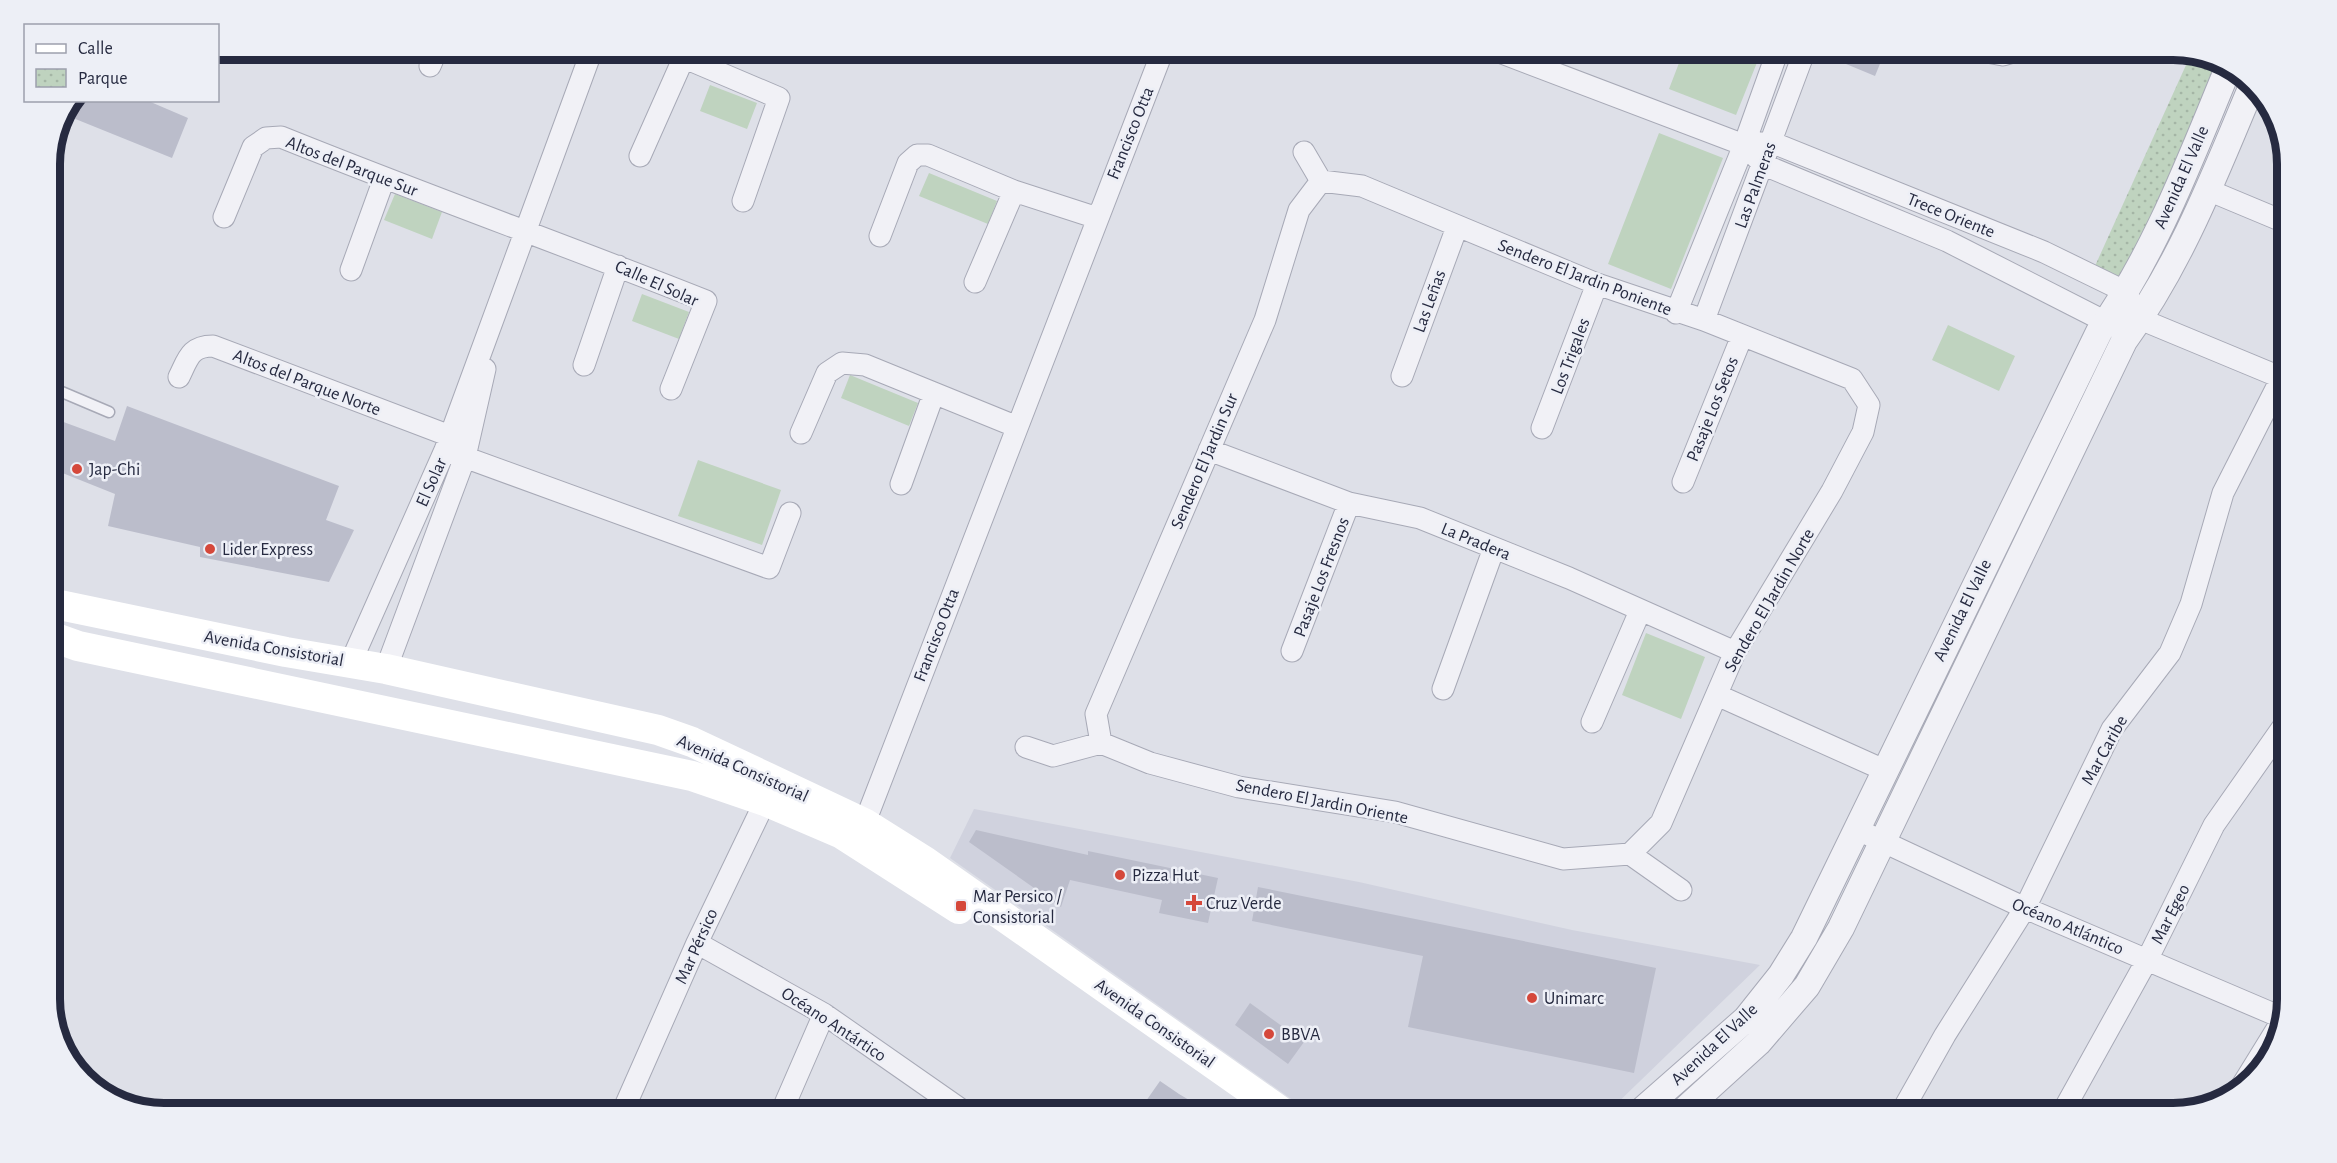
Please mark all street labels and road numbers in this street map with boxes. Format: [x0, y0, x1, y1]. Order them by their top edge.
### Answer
street label: Francisco Otta [1104, 85, 1158, 182]
street label: Avenida El Valle [2151, 123, 2213, 232]
street label: Altos del Parque Sur [283, 134, 420, 200]
street label: Las Palmeras [1732, 140, 1780, 231]
street label: Trece Oriente [1904, 190, 1997, 242]
street label: Sendero El Jardin Poniente [1495, 236, 1674, 319]
street label: Calle El Solar [612, 258, 701, 310]
street label: Las Leñas [1410, 268, 1450, 335]
street label: Los Trigales [1548, 316, 1594, 397]
street label: Altos del Parque Norte [230, 346, 383, 419]
street label: Pasaje Los Setos [1684, 354, 1742, 464]
street label: Sendero El Jardin Sur [1168, 391, 1242, 532]
street label: El Solar [413, 455, 451, 510]
street label: Pasaje Los Fresnos [1291, 515, 1353, 640]
street label: La Pradera [1438, 520, 1513, 564]
street label: Sendero El Jardin Norte [1721, 526, 1818, 675]
street label: Avenida El Valle [1931, 557, 1995, 664]
street label: Francisco Otta [911, 586, 963, 684]
street label: Avenida Consistorial [202, 628, 345, 670]
street label: Mar Caribe [2079, 713, 2131, 788]
street label: Avenida Consistorial [674, 732, 811, 806]
street label: Sendero El Jardin Oriente [1234, 776, 1409, 828]
street label: Mar Egeo [2148, 881, 2194, 947]
street label: Océano Atlántico [2009, 895, 2126, 959]
street label: Mar Pérsico [672, 906, 722, 987]
street label: Avenida Consistorial [1091, 976, 1218, 1072]
street label: Océano Antártico [778, 984, 889, 1065]
street label: Avenida El Valle [1668, 1000, 1761, 1089]

